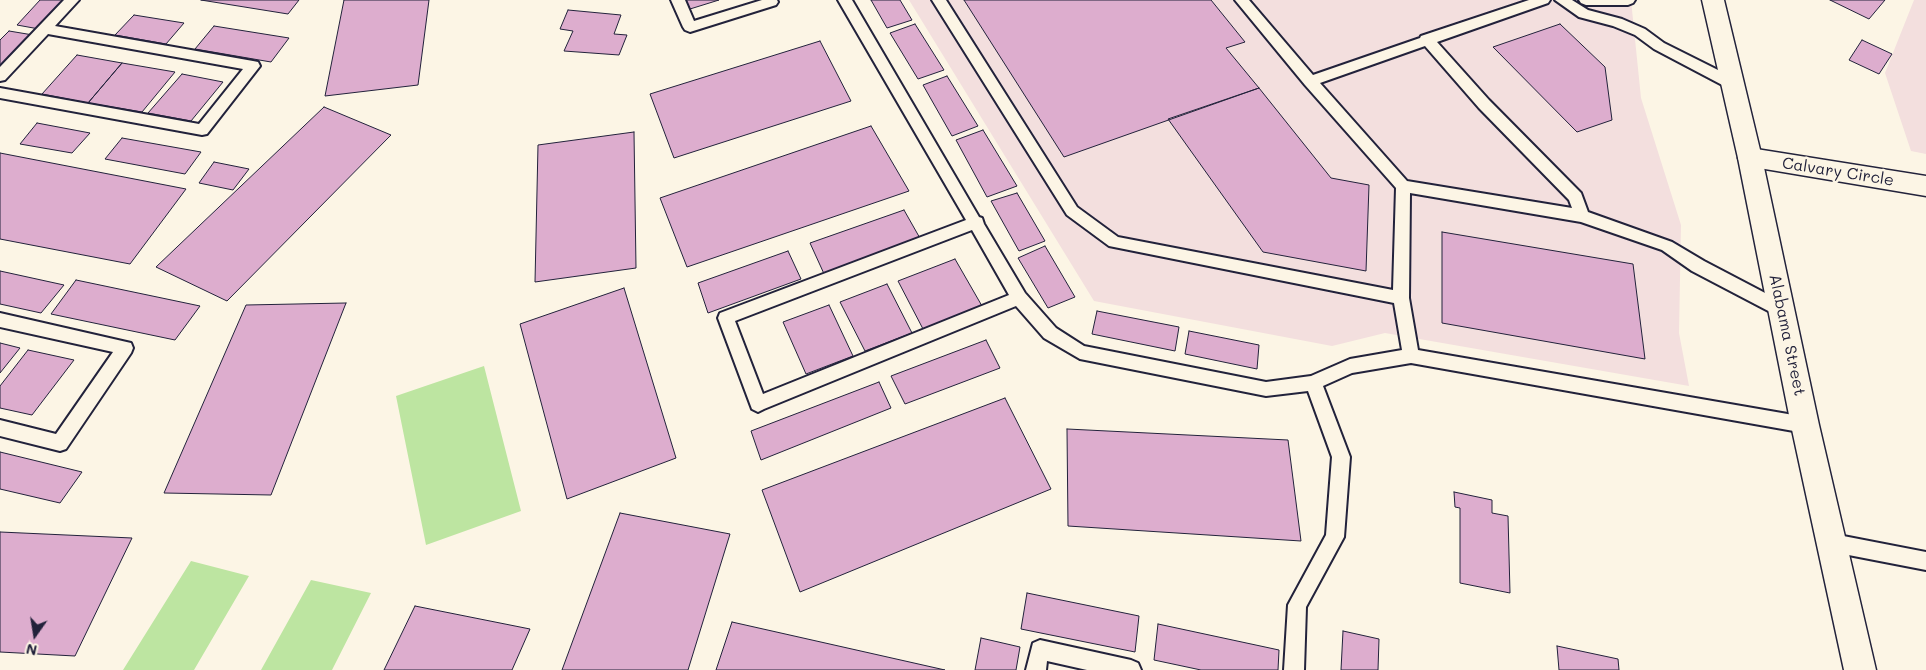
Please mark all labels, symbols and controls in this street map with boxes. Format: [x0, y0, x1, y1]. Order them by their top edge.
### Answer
street label: Calvary Circle [1781, 154, 1895, 190]
street label: Alabama Street [1765, 272, 1809, 398]
north arrow [10, 610, 60, 660]
text: N [24, 640, 39, 661]

